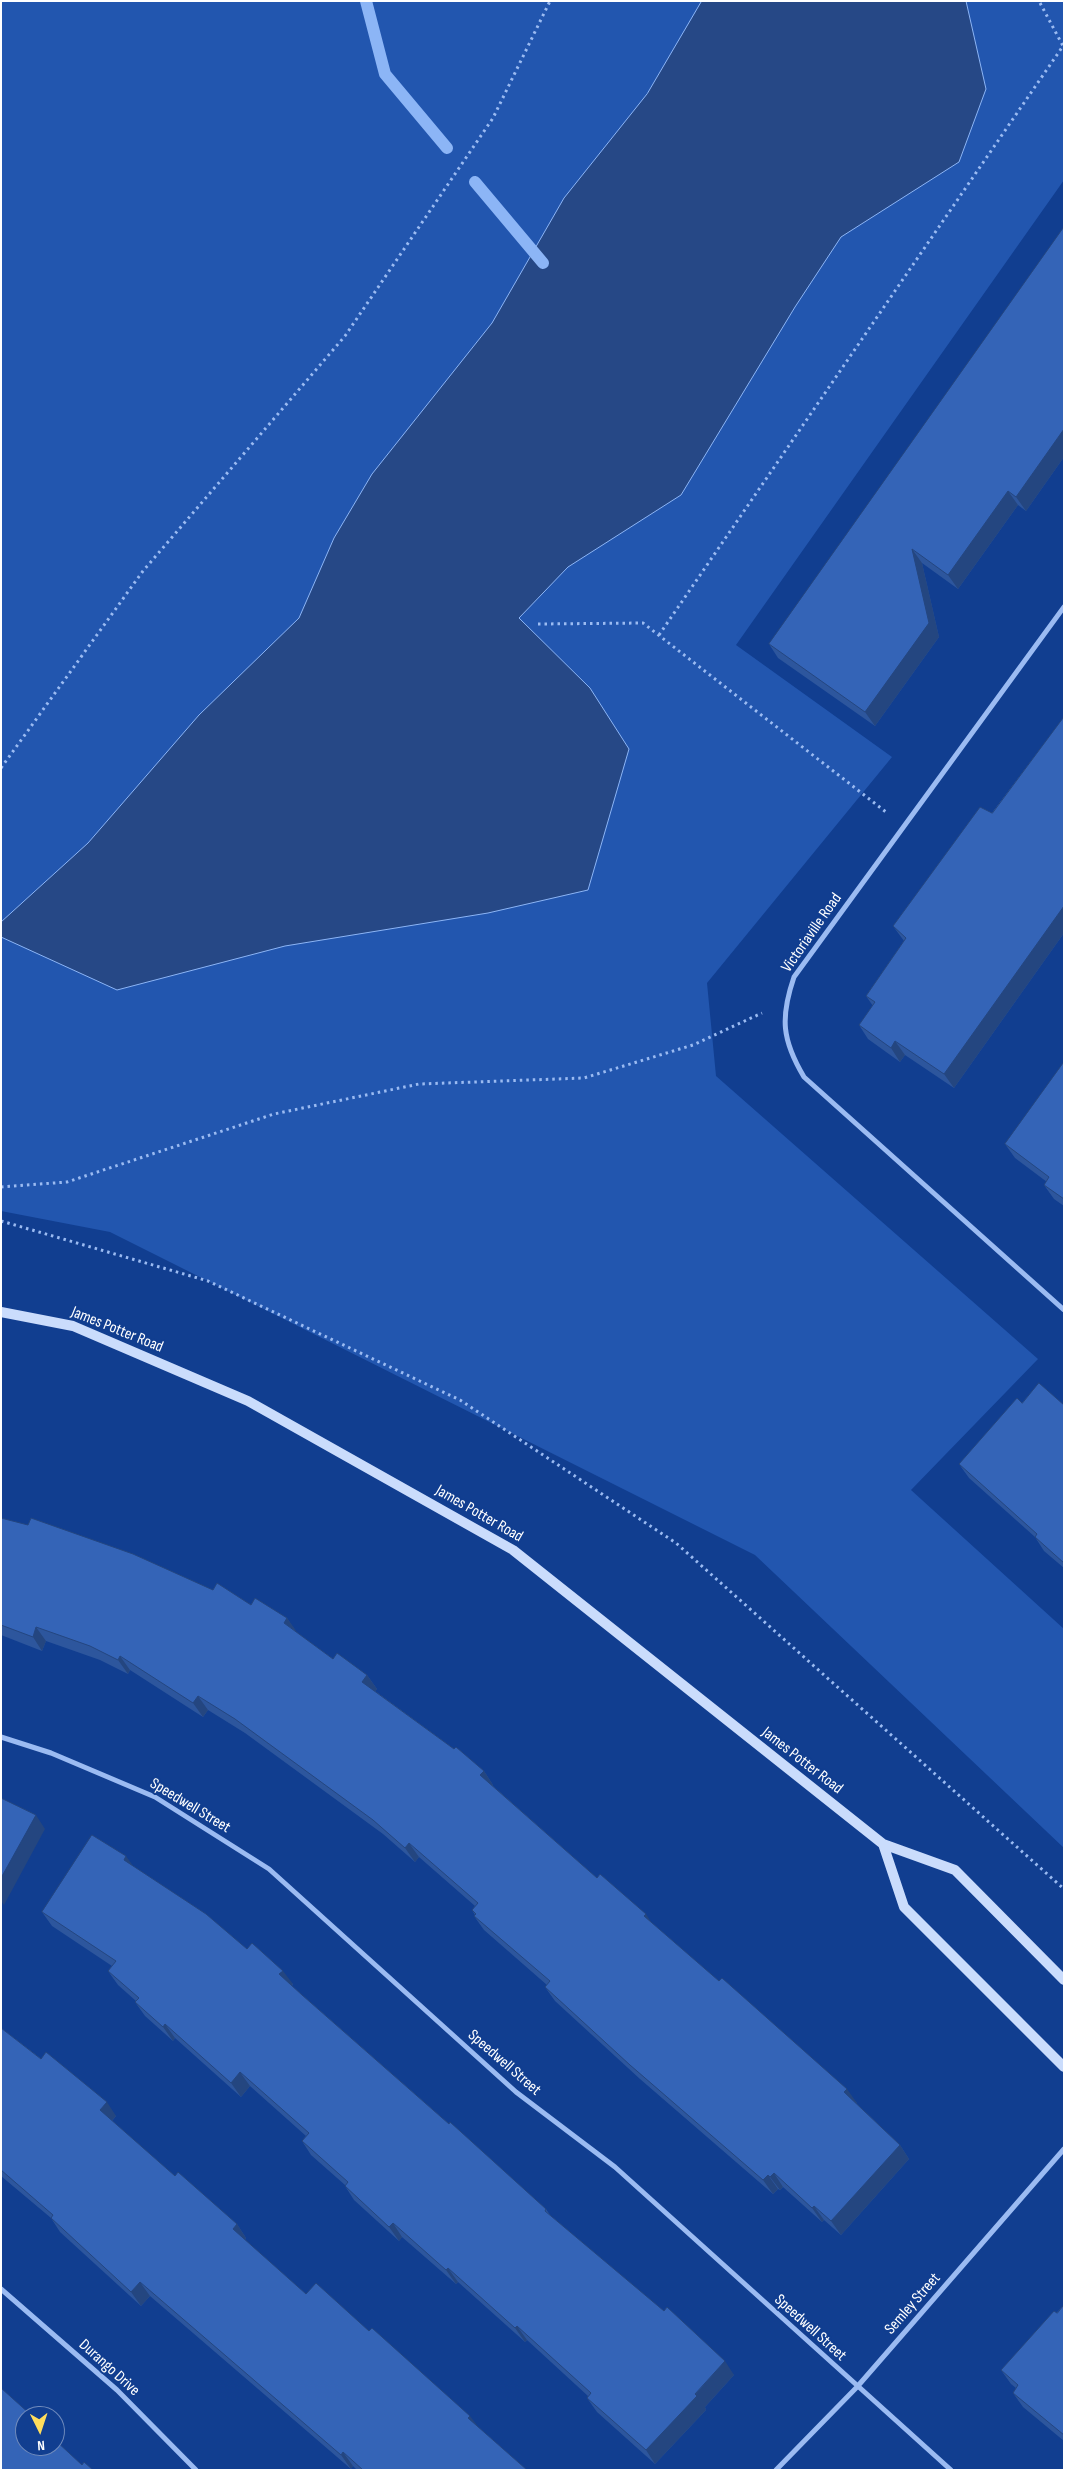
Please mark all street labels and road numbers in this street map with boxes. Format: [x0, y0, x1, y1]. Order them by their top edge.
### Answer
street label: Victoriaville Road [778, 890, 846, 976]
street label: James Potter Road [68, 1303, 166, 1357]
street label: James Potter Road [432, 1481, 526, 1547]
street label: James Potter Road [758, 1723, 846, 1799]
street label: Speedwell Street [146, 1774, 234, 1838]
street label: Speedwell Street [464, 2026, 544, 2100]
street label: Semley Street [881, 2269, 945, 2339]
street label: Speedwell Street [770, 2291, 850, 2365]
street label: Durango Drive [75, 2336, 143, 2400]

